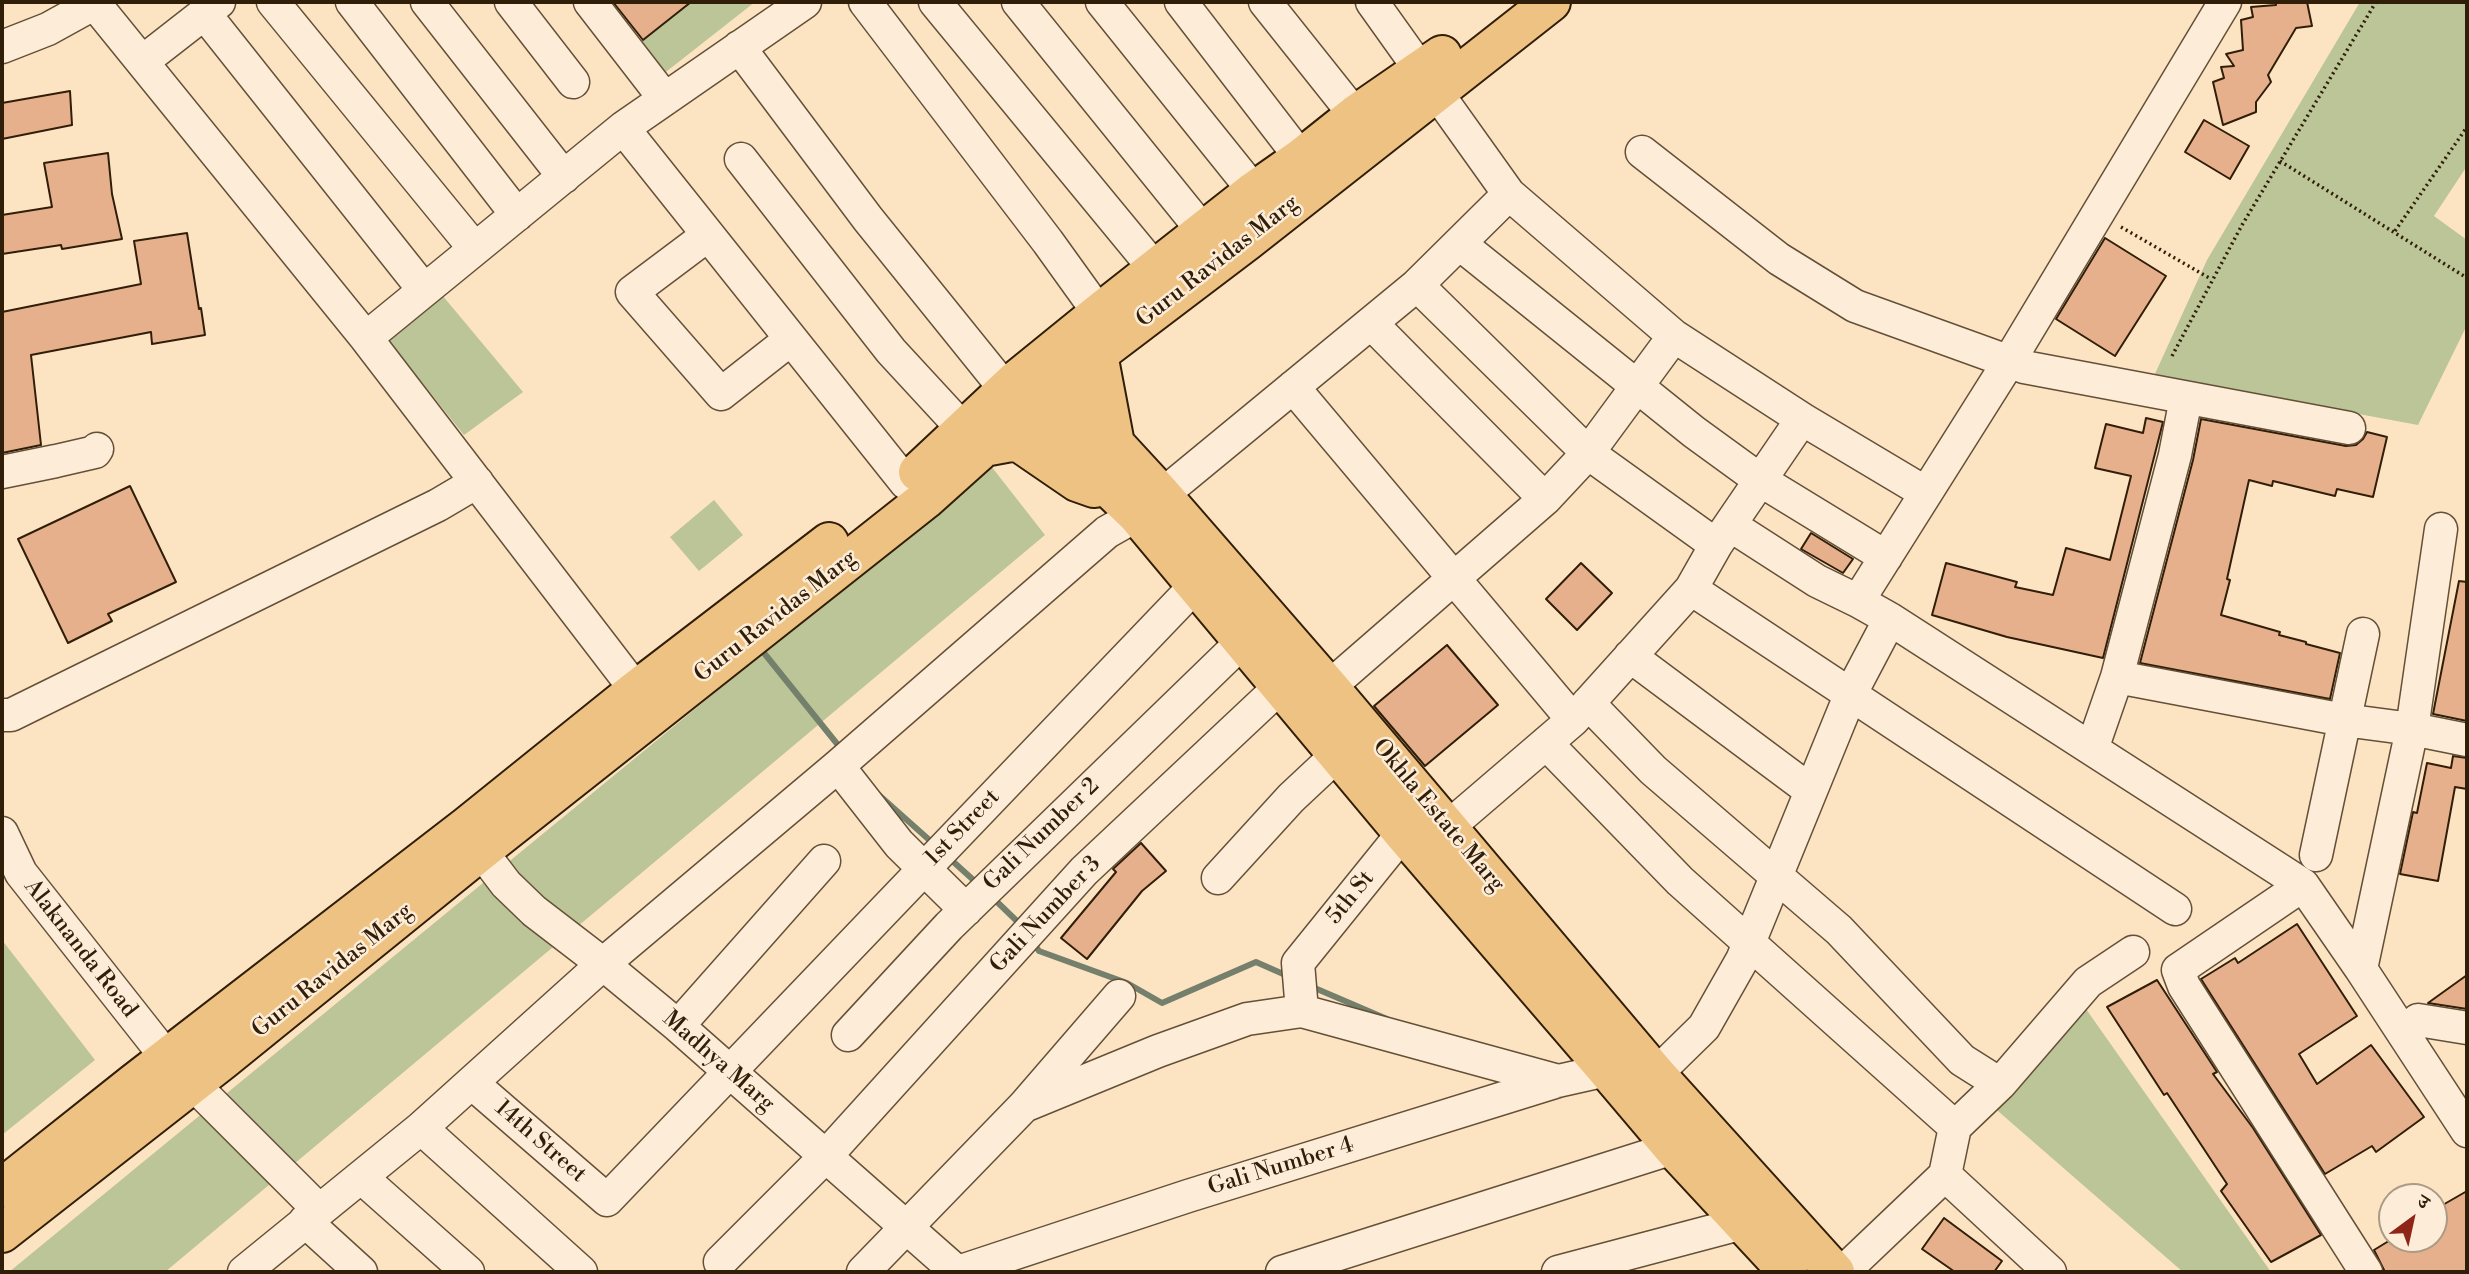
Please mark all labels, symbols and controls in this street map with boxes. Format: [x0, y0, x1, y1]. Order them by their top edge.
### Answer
street label: Guru Ravidas Marg [1131, 190, 1305, 334]
street label: Guru Ravidas Marg [689, 545, 863, 689]
street label: Okhla Estate Marg [1366, 734, 1510, 898]
street label: Gali Number 2 [978, 773, 1106, 897]
street label: 1st Street [920, 784, 1006, 872]
street label: Gali Number 3 [985, 851, 1107, 979]
street label: 5th St [1321, 866, 1381, 930]
street label: Alaknanda Road [17, 874, 143, 1024]
street label: Guru Ravidas Marg [247, 898, 419, 1044]
street label: Madhya Marg [656, 1006, 780, 1118]
street label: 14th Street [489, 1095, 591, 1189]
street label: Gali Number 4 [1205, 1132, 1357, 1202]
north arrow [2378, 1183, 2448, 1253]
text: उ [2413, 1189, 2434, 1215]

